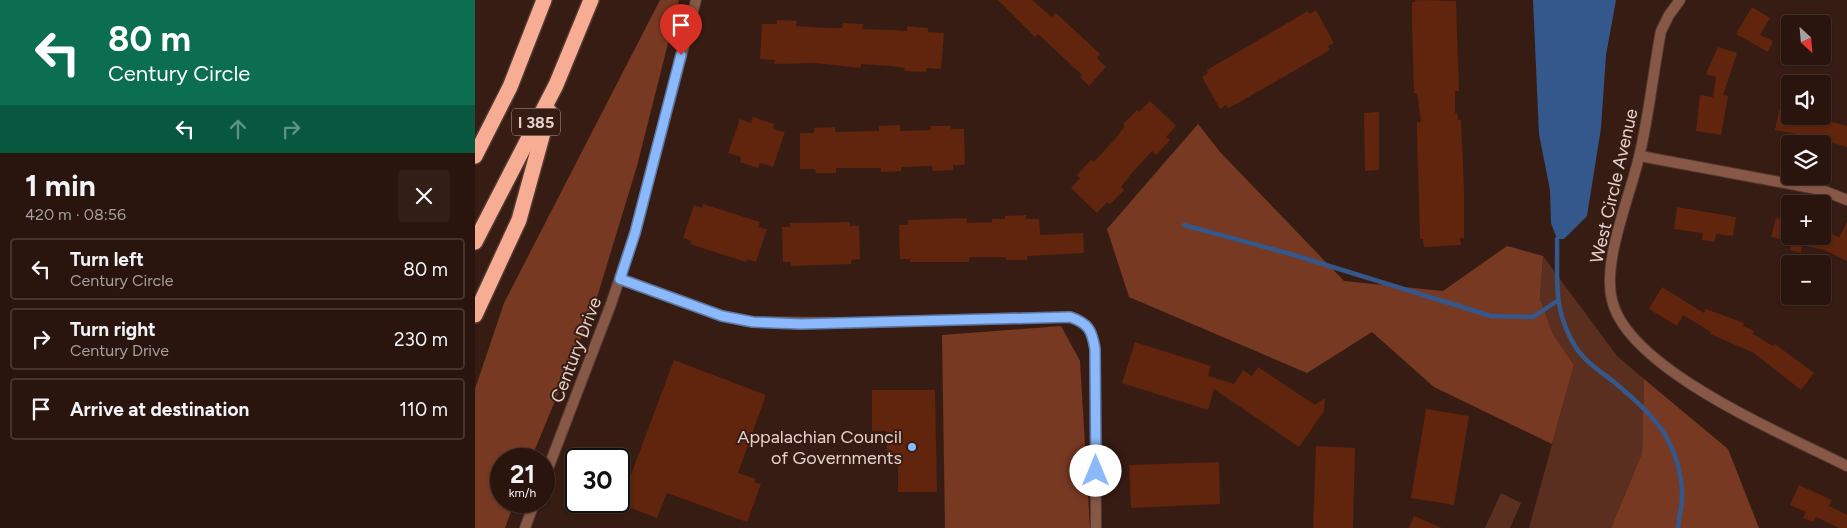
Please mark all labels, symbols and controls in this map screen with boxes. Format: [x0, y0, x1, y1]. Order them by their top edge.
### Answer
pin [660, 4, 702, 55]
icon: arrive [667, 11, 695, 39]
north arrow [1781, 15, 1831, 65]
map controls [1781, 15, 1831, 305]
text: 80 m [108, 18, 191, 60]
icon: left [25, 20, 90, 85]
text: Century Circle [108, 60, 250, 87]
button: sound [1781, 75, 1831, 125]
street label: West Circle Avenue [1586, 106, 1643, 265]
road number: I 385 [512, 108, 560, 136]
icon: left [171, 115, 199, 143]
icon: ahead [224, 115, 252, 143]
icon: right [277, 115, 305, 143]
button: layers [1781, 135, 1831, 185]
text: 1 min [25, 167, 96, 204]
button: close [398, 170, 450, 222]
button: + [1781, 195, 1831, 245]
text: 420 m · 08:56 [25, 205, 126, 224]
text: Turn left [70, 248, 144, 271]
icon: left [27, 255, 55, 283]
button: − [1781, 255, 1831, 305]
text: 80 m [403, 258, 448, 281]
text: Century Circle [70, 271, 174, 290]
street label: Century Drive [546, 294, 606, 406]
text: Turn right [70, 318, 156, 341]
icon: right [27, 325, 55, 353]
text: 230 m [394, 328, 448, 351]
text: Century Drive [70, 341, 169, 360]
icon: arrive [27, 395, 55, 423]
text: Arrive at destination [70, 398, 249, 421]
text: 110 m [399, 398, 448, 421]
place label: Appalachian Council of Governments [737, 426, 902, 469]
marker: Appalachian Council of Governments [906, 441, 918, 453]
position arrow [1069, 444, 1121, 496]
speed limit sign: 30 [565, 448, 630, 513]
text: 21 [510, 459, 535, 489]
text: km/h [509, 486, 536, 500]

